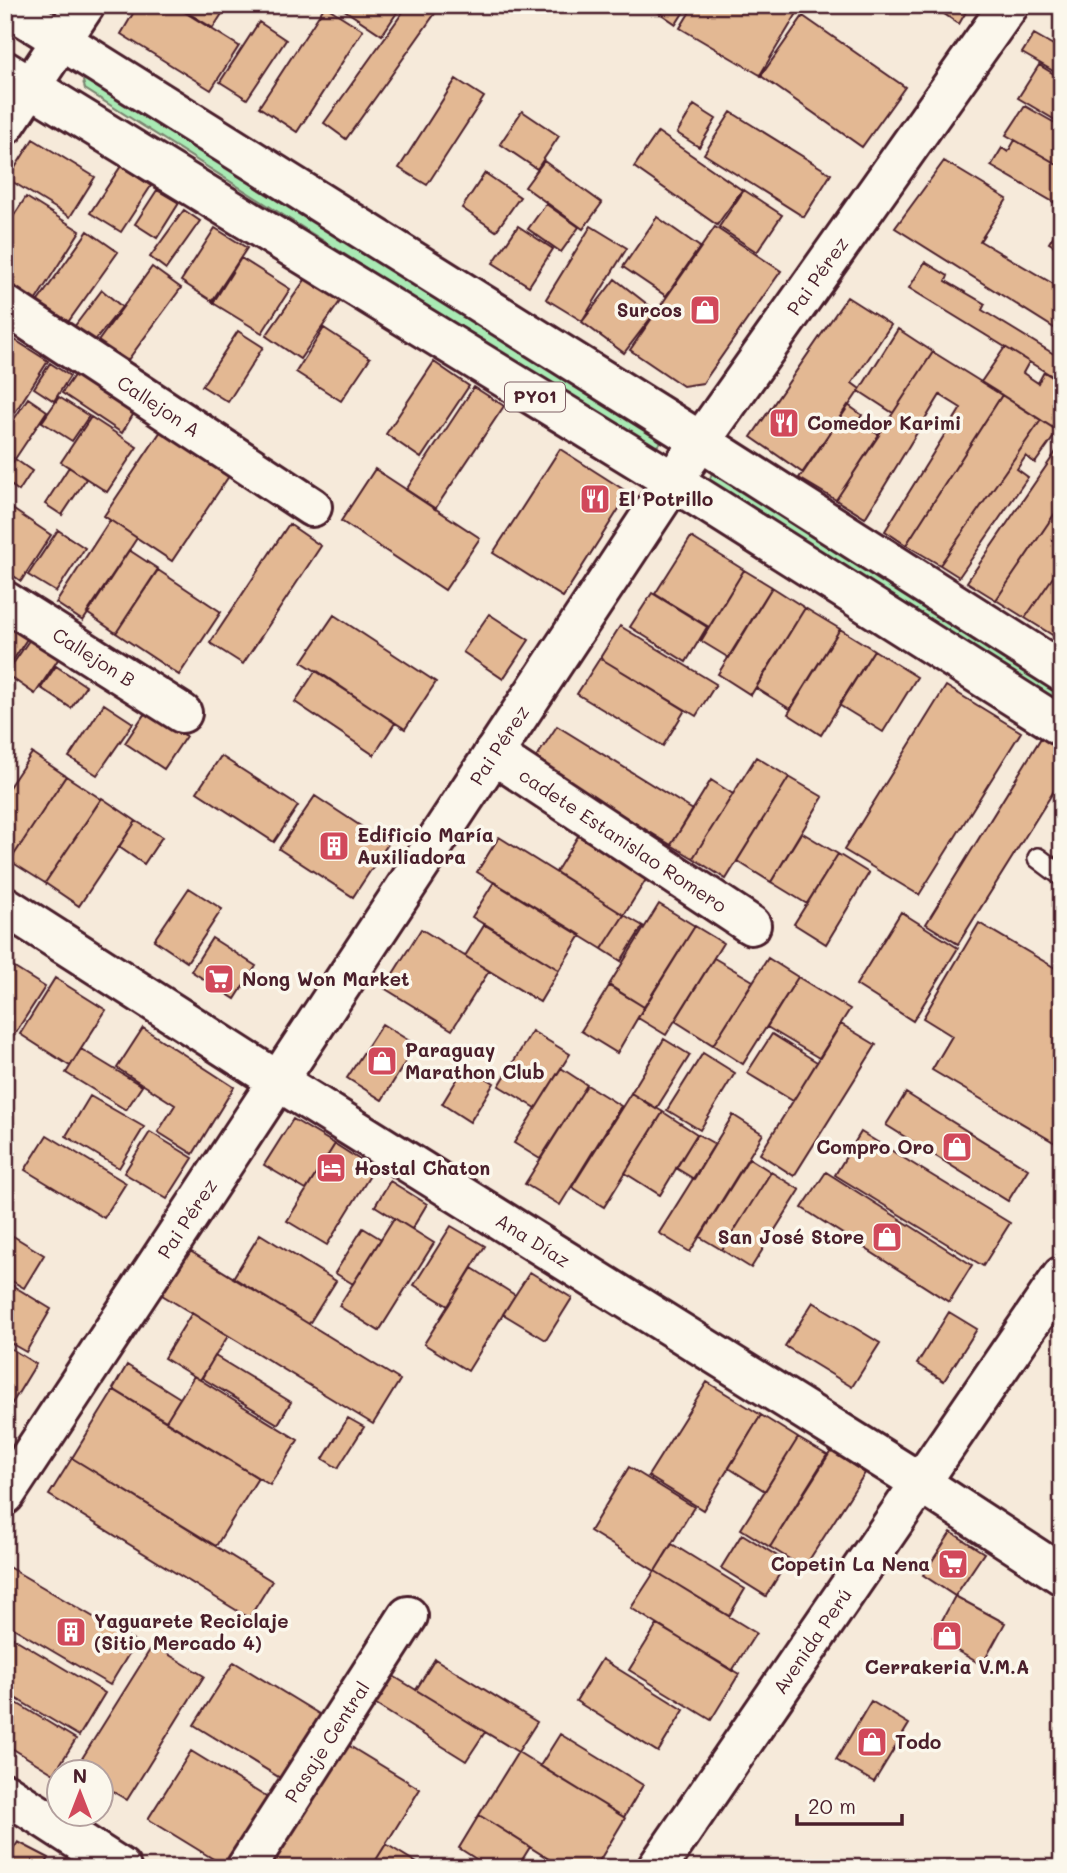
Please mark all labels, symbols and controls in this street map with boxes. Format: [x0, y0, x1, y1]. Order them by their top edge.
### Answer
street label: Pai Pérez [781, 232, 853, 320]
shop icon: Surcos [688, 293, 722, 327]
place label: Surcos [617, 297, 682, 322]
street label: Callejon A [113, 369, 205, 442]
road number: PY01 [505, 382, 565, 412]
restaurant icon: Comedor Karimi [767, 406, 801, 440]
place label: Comedor Karimi [807, 410, 961, 435]
restaurant icon: El Potrillo [578, 482, 612, 516]
place label: El Potrillo [618, 486, 713, 511]
street label: Callejon B [48, 621, 140, 692]
street label: Pai Pérez [463, 700, 534, 790]
street label: cadete Estanislao Romero [515, 762, 732, 918]
place label: Edificio María Auxiliadora [357, 822, 494, 869]
building icon: Edificio María Auxiliadora [317, 829, 351, 863]
supermarket icon: Nong Won Market [202, 962, 236, 996]
place label: Nong Won Market [242, 966, 409, 991]
place label: Paraguay Marathon Club [405, 1037, 545, 1084]
shop icon: Paraguay Marathon Club [365, 1044, 399, 1078]
shop icon: Compro Oro [940, 1130, 974, 1164]
place label: Compro Oro [816, 1134, 934, 1159]
hotel icon: Hostal Chaton [314, 1151, 348, 1185]
place label: Hostal Chaton [354, 1155, 490, 1180]
street label: Pai Pérez [151, 1174, 222, 1263]
street label: Ana Díaz [491, 1207, 575, 1273]
shop icon: San José Store [870, 1220, 904, 1254]
place label: San José Store [718, 1224, 864, 1249]
supermarket icon: Copetin La Nena [936, 1547, 970, 1581]
place label: Copetin La Nena [771, 1551, 930, 1576]
street label: Avenida Perú [767, 1583, 857, 1698]
place label: Yaguarete Reciclaje (Sitio Mercado 4) [94, 1608, 289, 1655]
building icon: Yaguarete Reciclaje (Sitio Mercado 4) [54, 1615, 88, 1649]
shop icon: Cerrakeria V.M.A [930, 1619, 964, 1653]
place label: Cerrakeria V.M.A [865, 1654, 1029, 1679]
street label: Pasaje Central [279, 1676, 375, 1807]
shop icon: Todo [855, 1725, 889, 1759]
place label: Todo [895, 1729, 941, 1754]
north arrow [46, 1758, 116, 1828]
text: N [73, 1763, 87, 1788]
scale bar [797, 1782, 902, 1826]
text: 20 m [808, 1792, 856, 1819]

